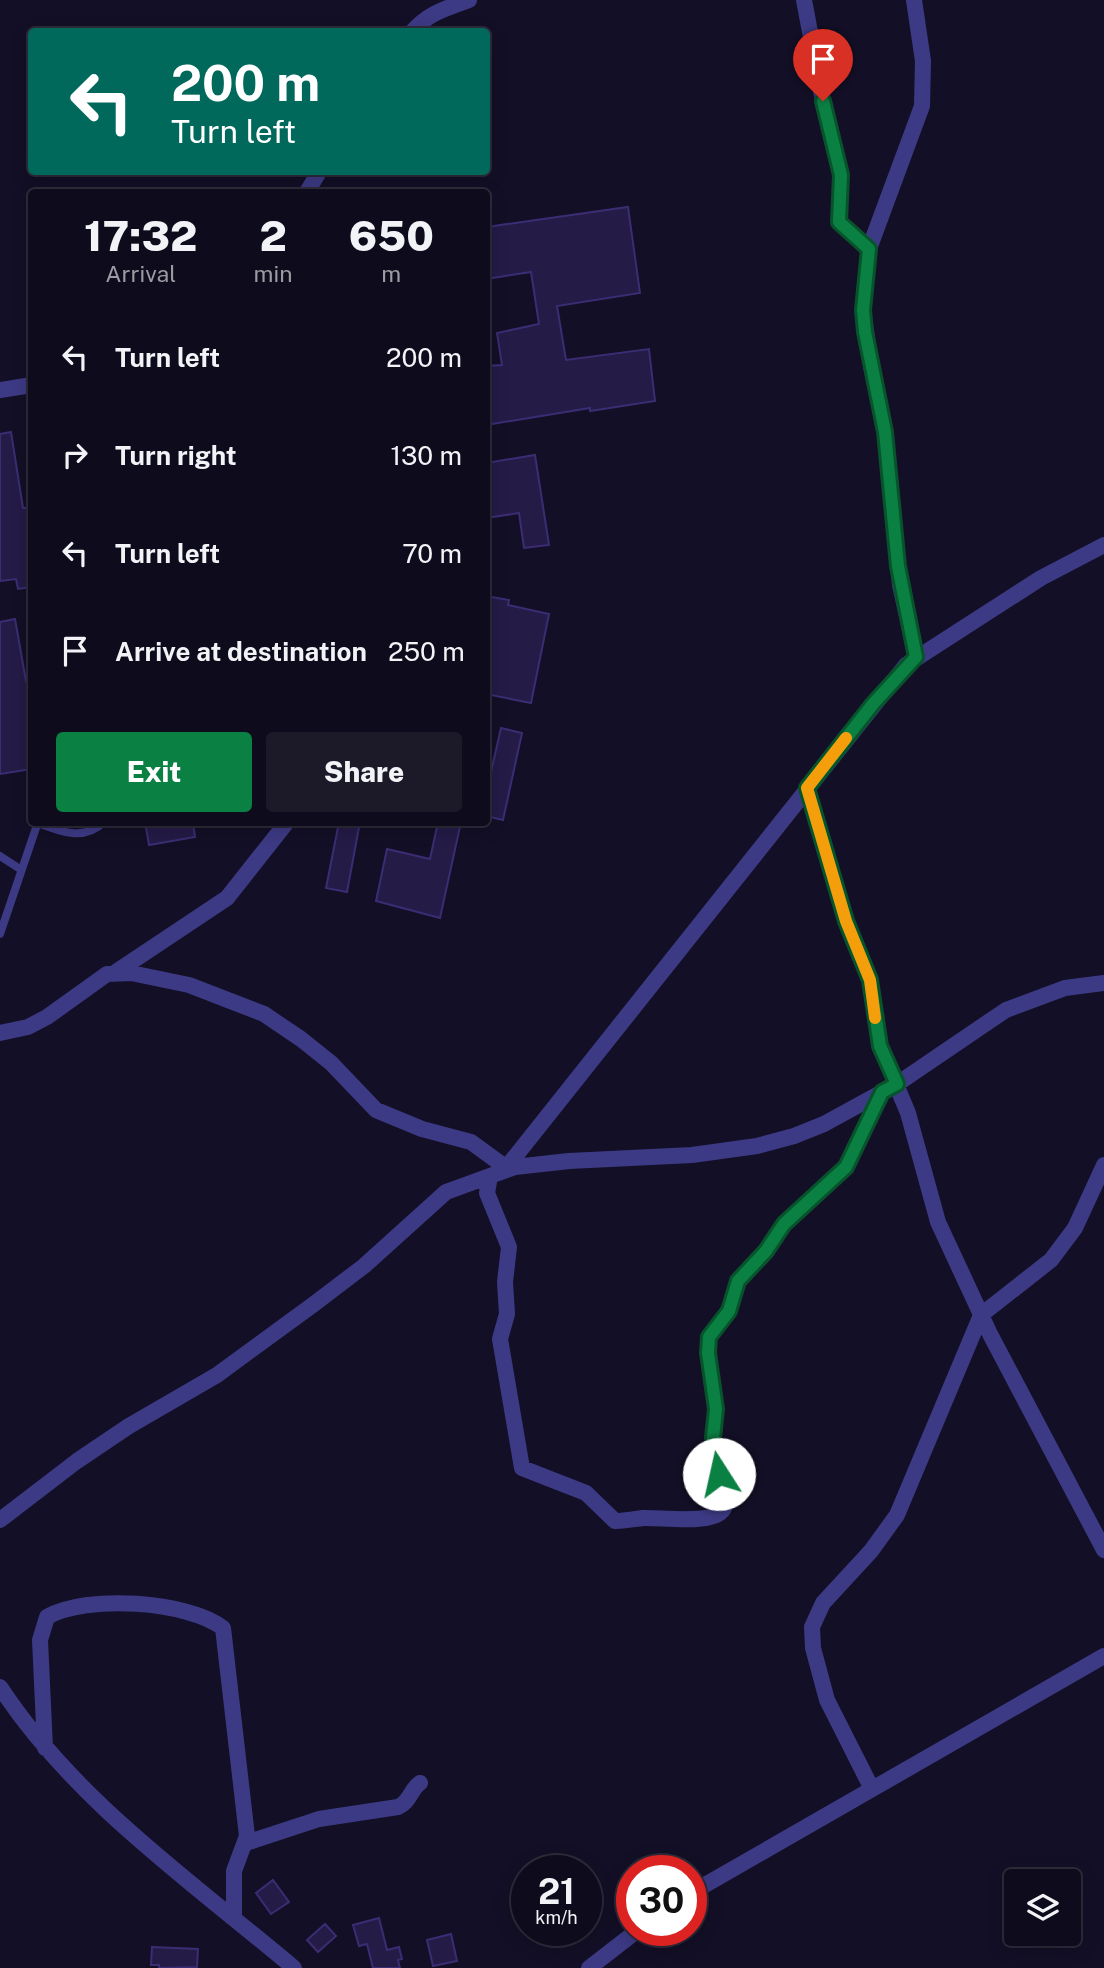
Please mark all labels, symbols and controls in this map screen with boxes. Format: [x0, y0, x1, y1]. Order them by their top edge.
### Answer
pin [793, 29, 853, 101]
icon: arrive [804, 40, 842, 78]
text: 200 m [171, 54, 320, 112]
icon: left [56, 56, 147, 147]
text: Turn left [171, 113, 296, 150]
text: 17:32 [84, 211, 197, 260]
text: 2 [259, 211, 287, 260]
text: 650 [349, 211, 434, 260]
text: Arrival [105, 260, 176, 287]
text: min [254, 260, 293, 287]
text: m [381, 260, 401, 287]
icon: left [56, 338, 94, 376]
text: Turn left [115, 342, 220, 373]
text: 200 m [386, 342, 462, 373]
icon: right [56, 436, 94, 474]
text: Turn right [115, 440, 237, 471]
text: 130 m [390, 440, 462, 471]
icon: left [56, 534, 94, 572]
text: Turn left [115, 538, 220, 569]
text: 70 m [402, 538, 462, 569]
icon: arrive [56, 632, 94, 670]
text: Arrive at destination [115, 636, 367, 667]
text: 250 m [388, 636, 465, 667]
button: Exit [56, 732, 252, 812]
button: Share [266, 732, 462, 812]
position arrow [682, 1437, 756, 1511]
speed limit sign: 30 [616, 1855, 707, 1946]
map controls [1004, 1869, 1081, 1946]
button: layers [1004, 1869, 1081, 1946]
text: 21 [538, 1871, 575, 1912]
text: km/h [535, 1907, 578, 1928]

